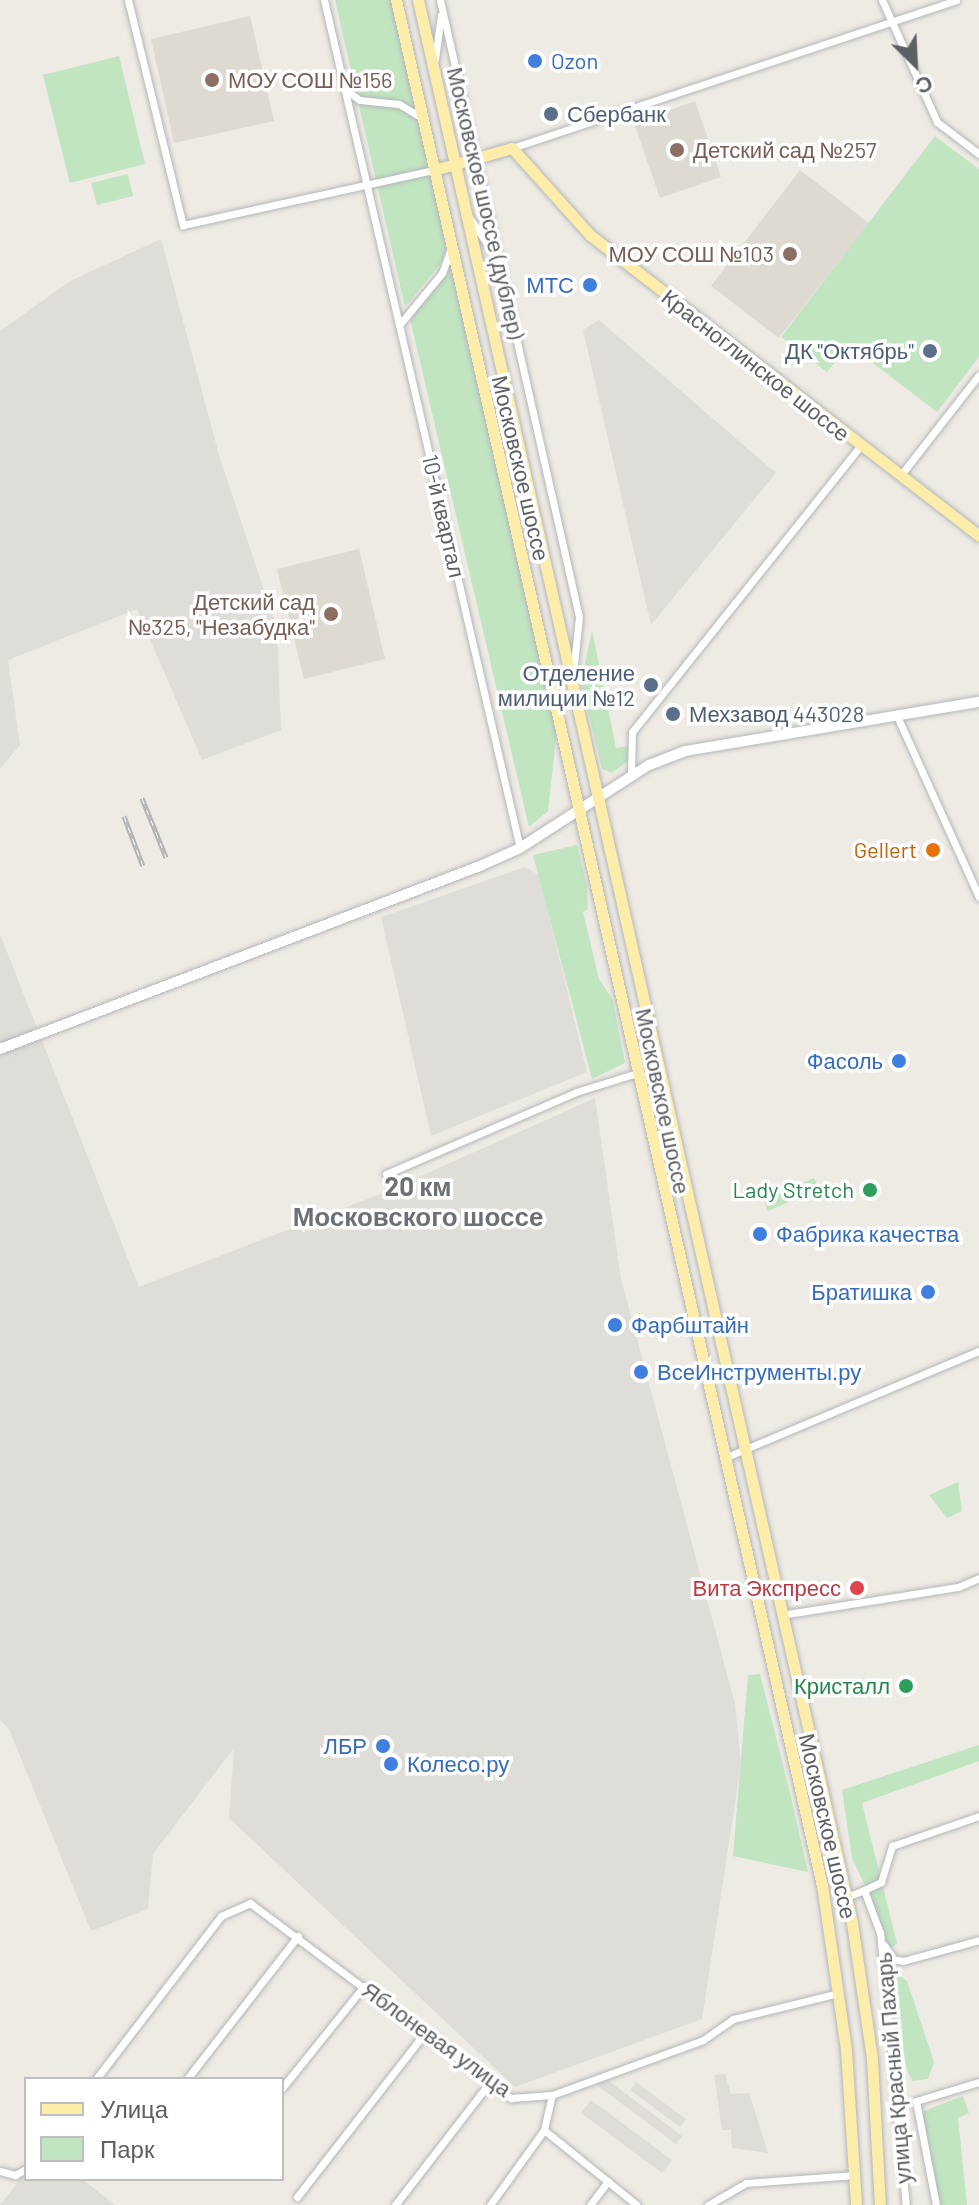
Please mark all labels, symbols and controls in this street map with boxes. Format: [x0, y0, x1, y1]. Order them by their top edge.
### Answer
north arrow [875, 24, 955, 104]
place label: Ozon [551, 48, 598, 74]
marker: Ozon [526, 52, 544, 70]
street label: Московское шоссе (дублер) [442, 65, 530, 341]
place label: МОУ СОШ №156 [228, 67, 392, 93]
marker: МОУ СОШ №156 [203, 71, 221, 89]
text: С [912, 71, 937, 101]
place label: Сбербанк [567, 101, 666, 127]
marker: Сбербанк [542, 105, 560, 123]
place label: Детский сад №257 [693, 137, 876, 163]
marker: Детский сад №257 [668, 141, 686, 159]
place label: МОУ СОШ №103 [609, 241, 774, 267]
marker: МОУ СОШ №103 [781, 245, 799, 263]
place label: МТС [526, 272, 574, 298]
marker: МТС [581, 276, 599, 294]
street label: Красноглинское шоссе [657, 283, 855, 447]
place label: ДК "Октябрь" [785, 338, 914, 364]
marker: ДК "Октябрь" [921, 342, 939, 360]
street label: Московское шоссе [487, 373, 555, 563]
street label: 10-й квартал [417, 452, 471, 580]
place label: Детский сад №325, "Незабудка" [128, 588, 315, 640]
marker: Детский сад №325, "Незабудка" [322, 605, 340, 623]
place label: Отделение милиции №12 [498, 659, 635, 710]
marker: Отделение милиции №12 [642, 676, 660, 694]
place label: Мехзавод 443028 [689, 701, 864, 727]
marker: Мехзавод 443028 [664, 705, 682, 723]
place label: Gellert [854, 837, 917, 863]
marker: Gellert [924, 841, 942, 859]
street label: Московское шоссе [630, 1006, 696, 1196]
place label: Фасоль [807, 1048, 883, 1074]
marker: Фасоль [890, 1052, 908, 1070]
district label: 20 км Московского шоссе [293, 1170, 543, 1232]
place label: Lady Stretch [732, 1177, 854, 1203]
marker: Lady Stretch [861, 1181, 879, 1199]
place label: Фабрика качества [776, 1221, 959, 1247]
marker: Фабрика качества [751, 1225, 769, 1243]
place label: Братишка [811, 1279, 912, 1305]
marker: Братишка [919, 1283, 937, 1301]
place label: Фарбштайн [631, 1312, 749, 1338]
marker: Фарбштайн [606, 1316, 624, 1334]
place label: ВсеИнструменты.ру [657, 1359, 861, 1385]
marker: ВсеИнструменты.ру [632, 1363, 650, 1381]
place label: Вита Экспресс [693, 1575, 841, 1601]
marker: Вита Экспресс [848, 1579, 866, 1597]
place label: Кристалл [794, 1673, 890, 1699]
marker: Кристалл [897, 1677, 915, 1695]
street label: Московское шоссе [794, 1731, 862, 1921]
place label: ЛБР [323, 1733, 367, 1759]
marker: ЛБР [374, 1737, 392, 1755]
place label: Колесо.ру [407, 1751, 509, 1777]
marker: Колесо.ру [382, 1755, 400, 1773]
street label: улица Красный Пахарь [870, 1951, 916, 2185]
street label: Яблоневая улица [357, 1976, 517, 2102]
legend [24, 2077, 284, 2181]
text: Улица [100, 2094, 168, 2123]
text: Парк [100, 2134, 154, 2163]

